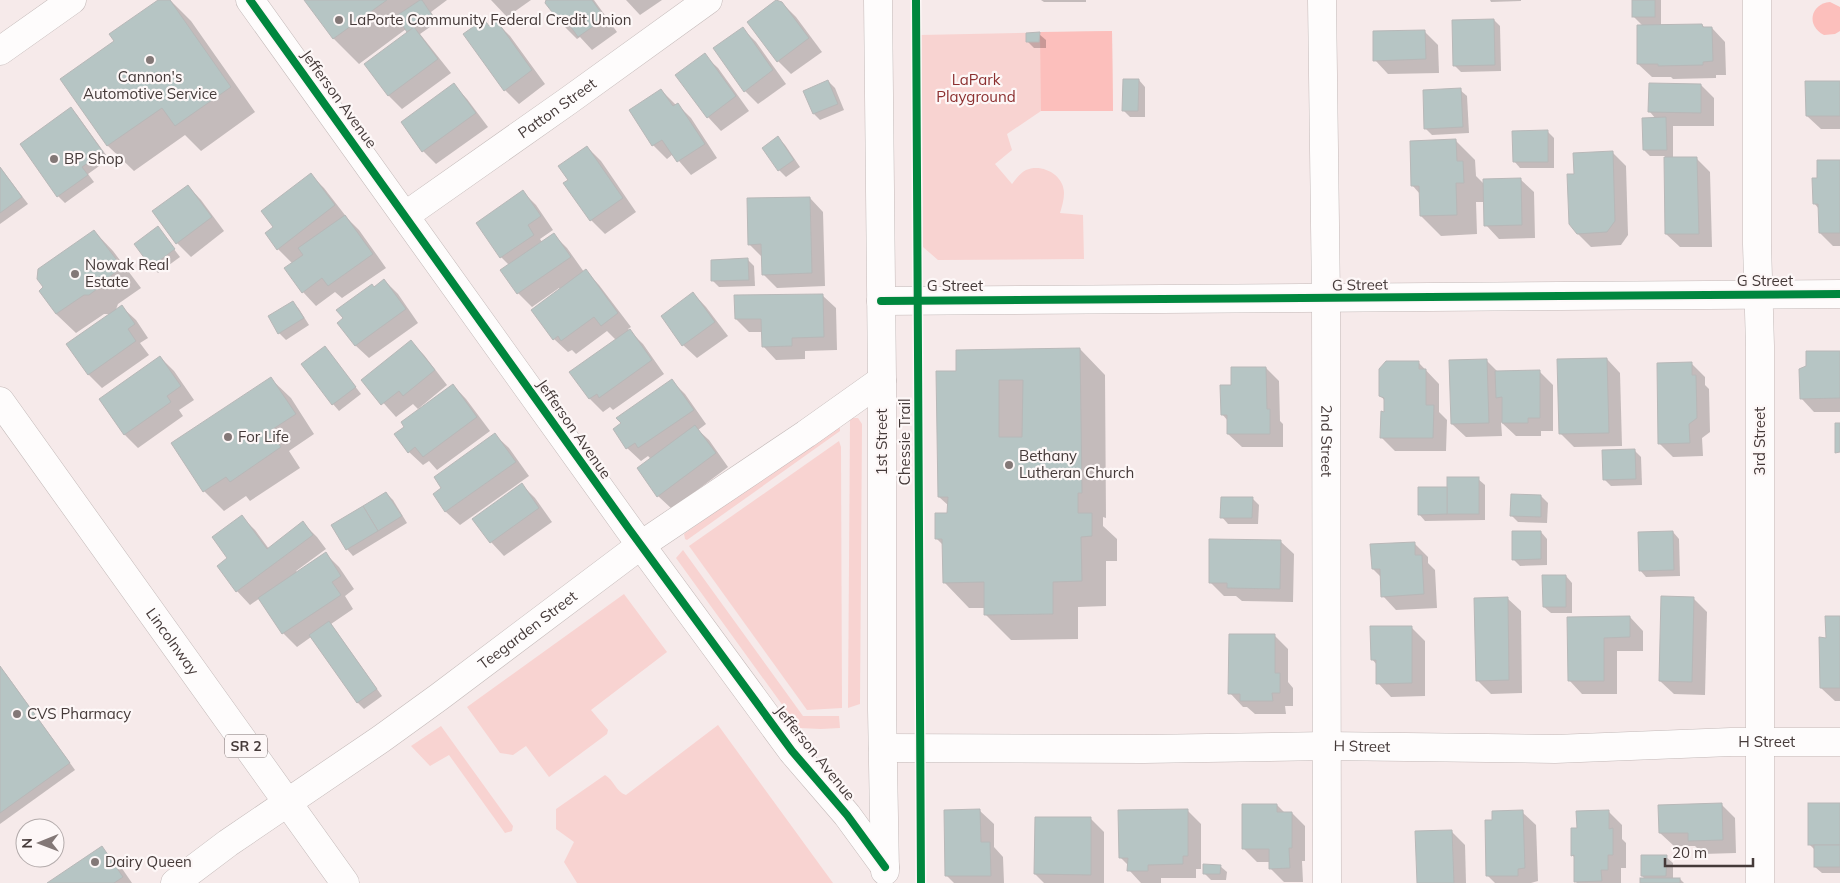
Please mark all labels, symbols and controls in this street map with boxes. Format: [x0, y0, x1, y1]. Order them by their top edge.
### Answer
place label: LaPorte Community Federal Credit Union [349, 10, 632, 29]
marker: LaPorte Community Federal Credit Union [333, 14, 345, 26]
street label: Jefferson Avenue [297, 46, 382, 152]
marker: Cannon's Automotive Service [144, 54, 156, 66]
place label: Cannon's Automotive Service [83, 67, 217, 103]
park label: LaPark Playground [936, 70, 1016, 106]
street label: Patton Street [514, 74, 600, 142]
place label: BP Shop [64, 149, 124, 168]
marker: BP Shop [48, 153, 60, 165]
place label: Nowak Real Estate [85, 255, 169, 291]
marker: Nowak Real Estate [69, 268, 81, 280]
street label: G Street [1737, 271, 1793, 290]
street label: G Street [1332, 275, 1388, 294]
street label: G Street [927, 276, 983, 295]
street label: Jefferson Avenue [533, 375, 616, 482]
street label: Chessie Trail [895, 398, 914, 486]
street label: 2nd Street [1317, 405, 1336, 477]
street label: 3rd Street [1750, 407, 1769, 475]
street label: 1st Street [872, 408, 891, 476]
place label: For Life [238, 427, 289, 446]
marker: For Life [222, 431, 234, 443]
place label: Bethany Lutheran Church [1019, 446, 1134, 482]
marker: Bethany Lutheran Church [1003, 459, 1015, 471]
street label: Teegarden Street [474, 586, 581, 673]
street label: Lincolnway [142, 604, 203, 679]
street label: Jefferson Avenue [771, 701, 860, 804]
place label: CVS Pharmacy [27, 704, 131, 723]
marker: CVS Pharmacy [11, 708, 23, 720]
street label: H Street [1738, 732, 1795, 751]
road number: SR 2 [225, 734, 267, 758]
street label: H Street [1333, 736, 1391, 756]
north arrow [15, 818, 65, 868]
scale bar [1665, 836, 1752, 868]
text: N [18, 838, 36, 849]
text: 20 m [1672, 843, 1707, 862]
place label: Dairy Queen [105, 852, 192, 871]
marker: Dairy Queen [89, 856, 101, 868]

